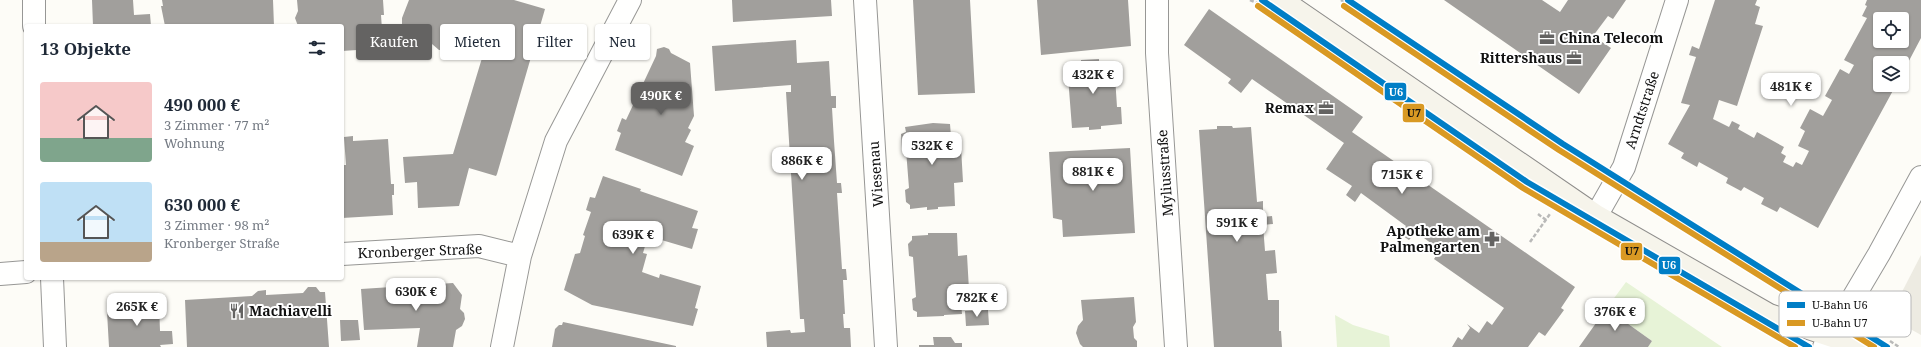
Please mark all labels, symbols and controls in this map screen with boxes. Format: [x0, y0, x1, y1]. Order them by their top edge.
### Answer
map controls [1873, 12, 1909, 92]
button: locate [1873, 12, 1909, 48]
chip: Kaufen [356, 24, 432, 60]
chip: Mieten [440, 24, 515, 60]
chip: Filter [523, 24, 587, 60]
chip: Neu [595, 24, 650, 60]
place label: China Telecom [1559, 28, 1664, 47]
office icon: China Telecom [1538, 29, 1556, 47]
text: 13 Objekte [40, 37, 131, 60]
icon: filters [306, 37, 328, 59]
place label: Rittershaus [1480, 48, 1562, 67]
office icon: Rittershaus [1565, 49, 1583, 67]
button: layers [1873, 56, 1909, 92]
pin: 432K € [1060, 61, 1126, 95]
text: 432K € [1072, 65, 1114, 83]
street label: Arndtstraße [1620, 68, 1663, 151]
pin: 481K € [1758, 73, 1824, 107]
text: 481K € [1770, 77, 1812, 95]
pin: 490K € [628, 82, 694, 116]
line badge: U6 [1384, 82, 1407, 101]
text: U6 [1389, 84, 1403, 99]
text: 490K € [640, 86, 682, 104]
text: 490 000 € [164, 93, 240, 116]
icon: home [72, 98, 120, 146]
place label: Remax [1265, 98, 1314, 117]
office icon: Remax [1317, 99, 1335, 117]
line badge: U7 [1402, 103, 1425, 123]
text: U7 [1407, 105, 1421, 120]
text: 3 Zimmer · 77 m² [164, 116, 270, 134]
street label: Myliusstraße [1152, 129, 1177, 217]
pin: 532K € [899, 132, 965, 166]
text: Wohnung [164, 134, 225, 152]
text: 532K € [911, 136, 953, 154]
street label: Wiesenau [864, 140, 887, 208]
pin: 886K € [769, 147, 835, 181]
text: 886K € [781, 151, 823, 169]
pin: 881K € [1060, 158, 1126, 192]
pin: 715K € [1369, 161, 1435, 195]
text: 881K € [1072, 162, 1114, 180]
text: 715K € [1381, 165, 1423, 183]
text: 630 000 € [164, 193, 240, 216]
icon: home [72, 198, 120, 246]
pin: 591K € [1204, 209, 1270, 243]
text: 591K € [1216, 213, 1258, 231]
text: 3 Zimmer · 98 m² [164, 216, 270, 234]
pin: 639K € [600, 221, 666, 255]
place label: Apotheke am Palmengarten [1380, 221, 1480, 256]
text: 639K € [612, 225, 654, 243]
pharmacy icon: Apotheke am Palmengarten [1483, 230, 1501, 248]
text: Kronberger Straße [164, 234, 280, 252]
street label: Kronberger Straße [357, 239, 483, 262]
line badge: U7 [1620, 242, 1643, 261]
text: U7 [1625, 243, 1639, 258]
line badge: U6 [1658, 256, 1681, 275]
text: U6 [1662, 257, 1676, 272]
pin: 630K € [383, 278, 449, 312]
text: 630K € [395, 282, 437, 300]
pin: 782K € [944, 284, 1010, 318]
text: 782K € [956, 288, 998, 306]
legend [1779, 291, 1911, 337]
pin: 265K € [104, 293, 170, 327]
text: 265K € [116, 297, 158, 315]
text: U-Bahn U6 [1812, 297, 1868, 312]
pin: 376K € [1582, 298, 1648, 332]
place label: Machiavelli [249, 301, 332, 320]
restaurant icon: Machiavelli [228, 302, 246, 320]
text: 376K € [1594, 302, 1636, 320]
text: U-Bahn U7 [1812, 315, 1868, 330]

